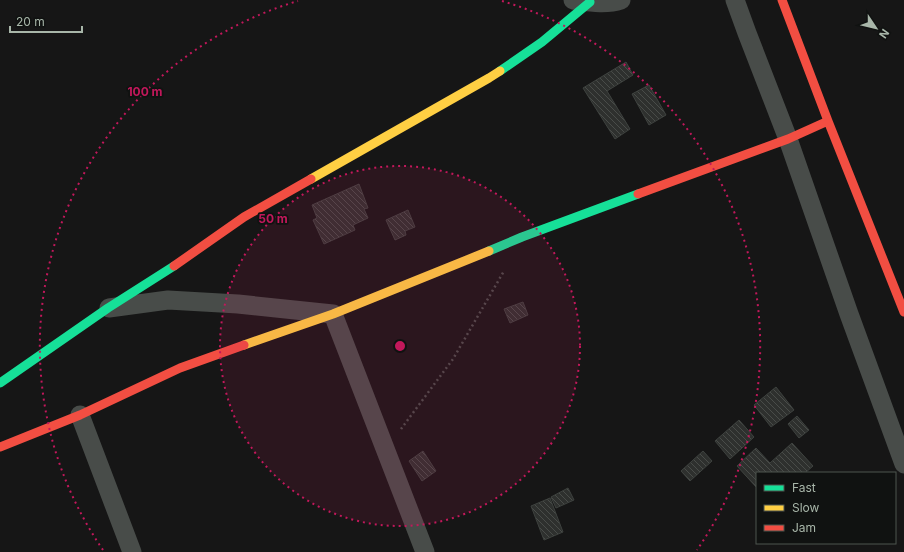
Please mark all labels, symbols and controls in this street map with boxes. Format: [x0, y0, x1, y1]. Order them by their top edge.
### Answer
scale bar [10, 8, 82, 34]
north arrow [856, 8, 896, 48]
text: 20 m [16, 14, 45, 29]
text: N [876, 26, 892, 41]
text: 100 m [127, 84, 163, 99]
text: 50 m [258, 211, 288, 226]
centre of rings [393, 339, 407, 353]
legend [756, 472, 896, 544]
text: Fast [792, 480, 816, 495]
text: Slow [792, 500, 820, 515]
text: Jam [792, 520, 816, 535]

